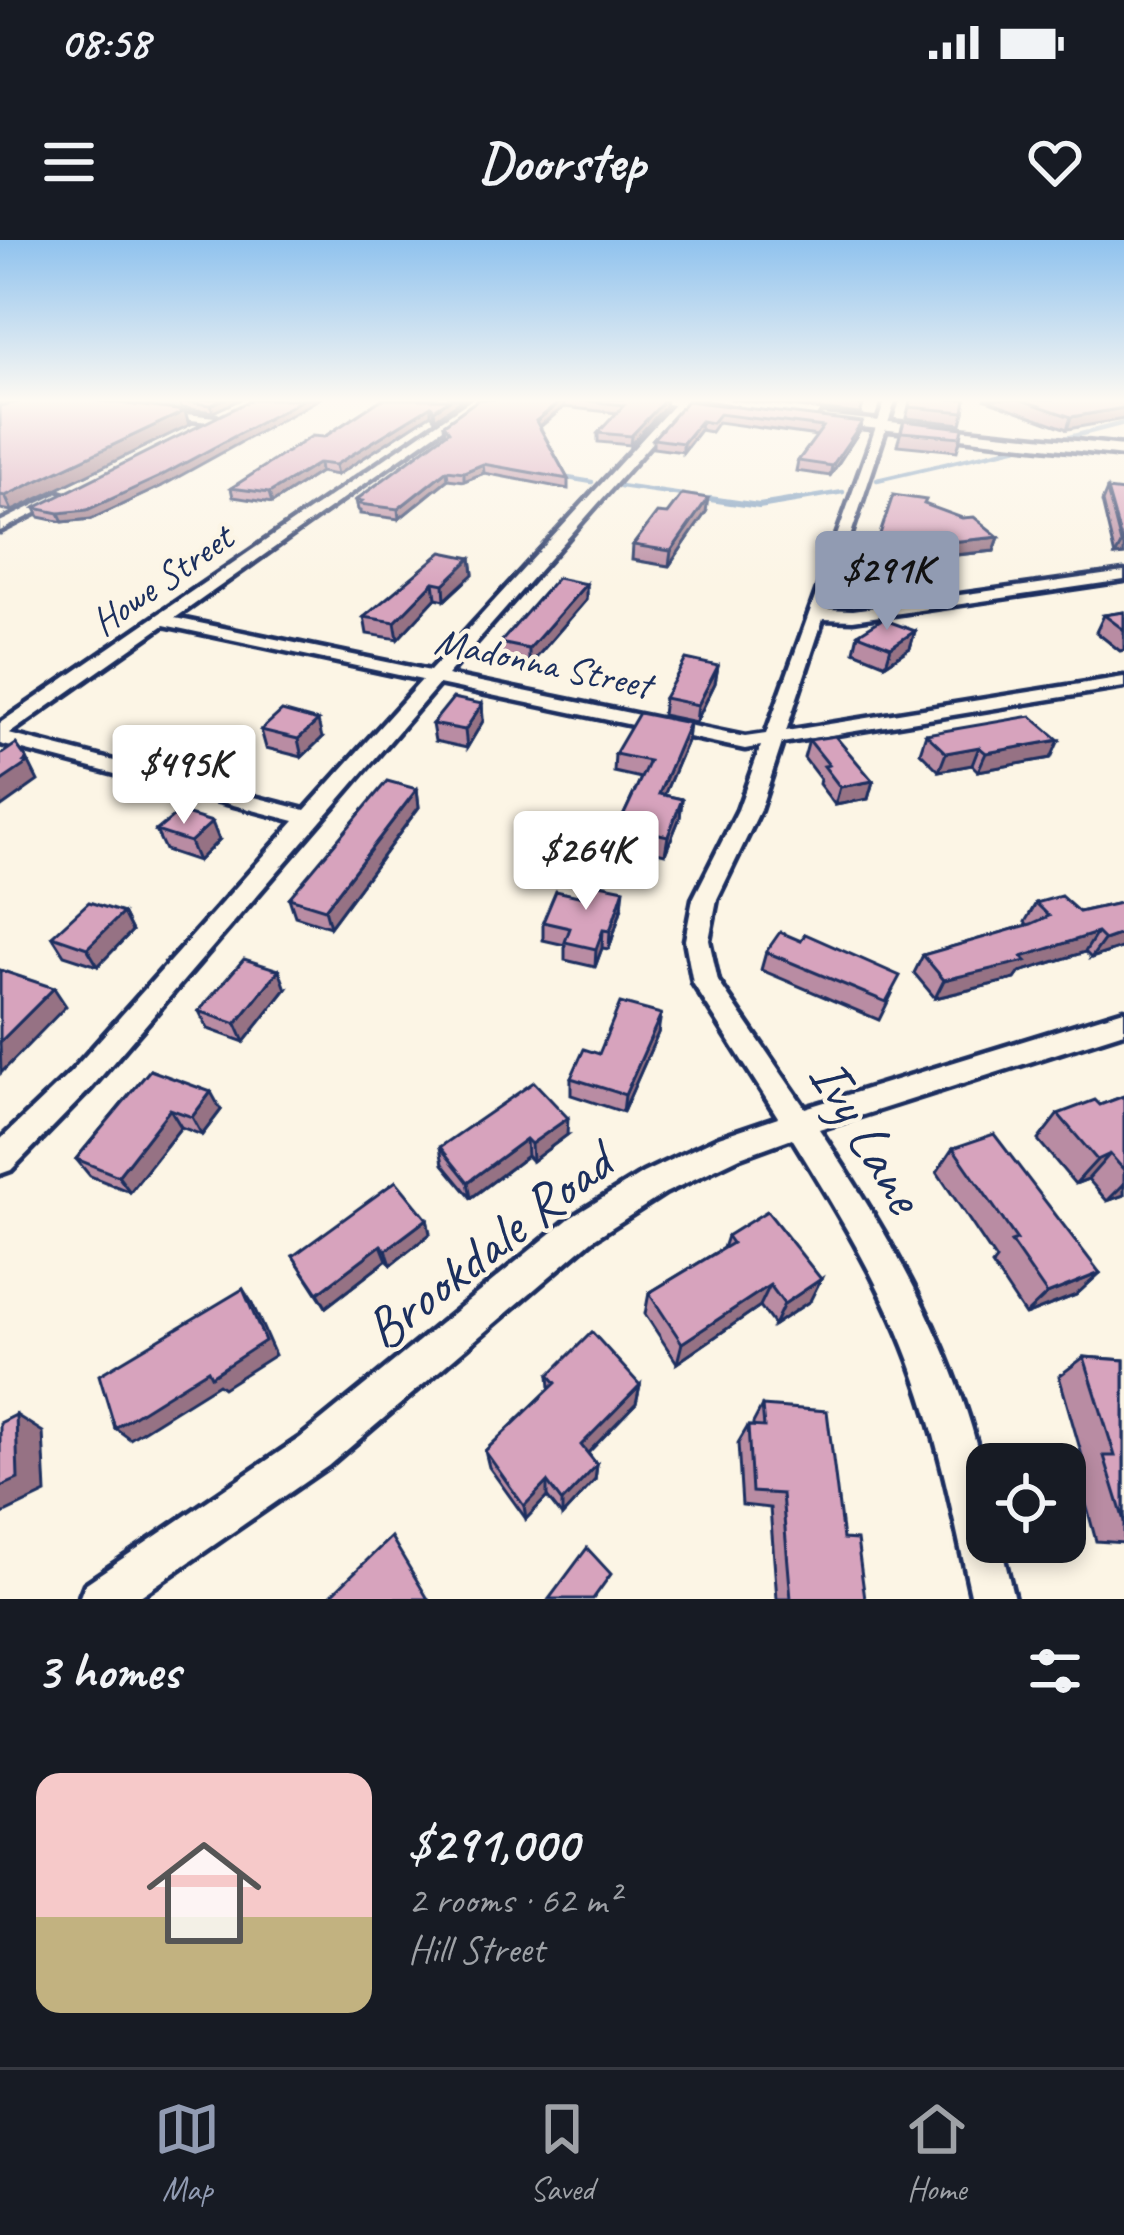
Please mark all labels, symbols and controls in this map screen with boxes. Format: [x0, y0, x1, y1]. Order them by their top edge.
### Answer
text: 08:58 [60, 14, 149, 71]
text: Doorstep [479, 128, 645, 196]
icon: menu [36, 129, 102, 195]
icon: heart [1022, 129, 1088, 195]
street label: Howe Street [82, 511, 246, 646]
pin: $291K [803, 531, 971, 633]
text: $291K [842, 545, 932, 594]
street label: Madonna Street [430, 616, 661, 711]
pin: $495K [100, 725, 268, 827]
text: $495K [140, 739, 228, 788]
pin: $264K [502, 811, 670, 913]
text: $264K [541, 825, 631, 874]
street label: Ivy Lane [793, 1045, 943, 1228]
street label: Brookdale Road [350, 1122, 633, 1365]
map controls [966, 1443, 1086, 1563]
button: locate [966, 1443, 1086, 1563]
icon: filters [1022, 1638, 1088, 1704]
text: 3 homes [36, 1639, 180, 1703]
text: $291,000 [408, 1812, 578, 1876]
icon: home [132, 1821, 276, 1965]
text: 2 rooms · 62 m² [408, 1876, 619, 1925]
text: Hill Street [408, 1925, 544, 1974]
tab: Map [154, 2096, 220, 2210]
tab: Saved [529, 2096, 595, 2210]
tab: Home [904, 2096, 970, 2210]

